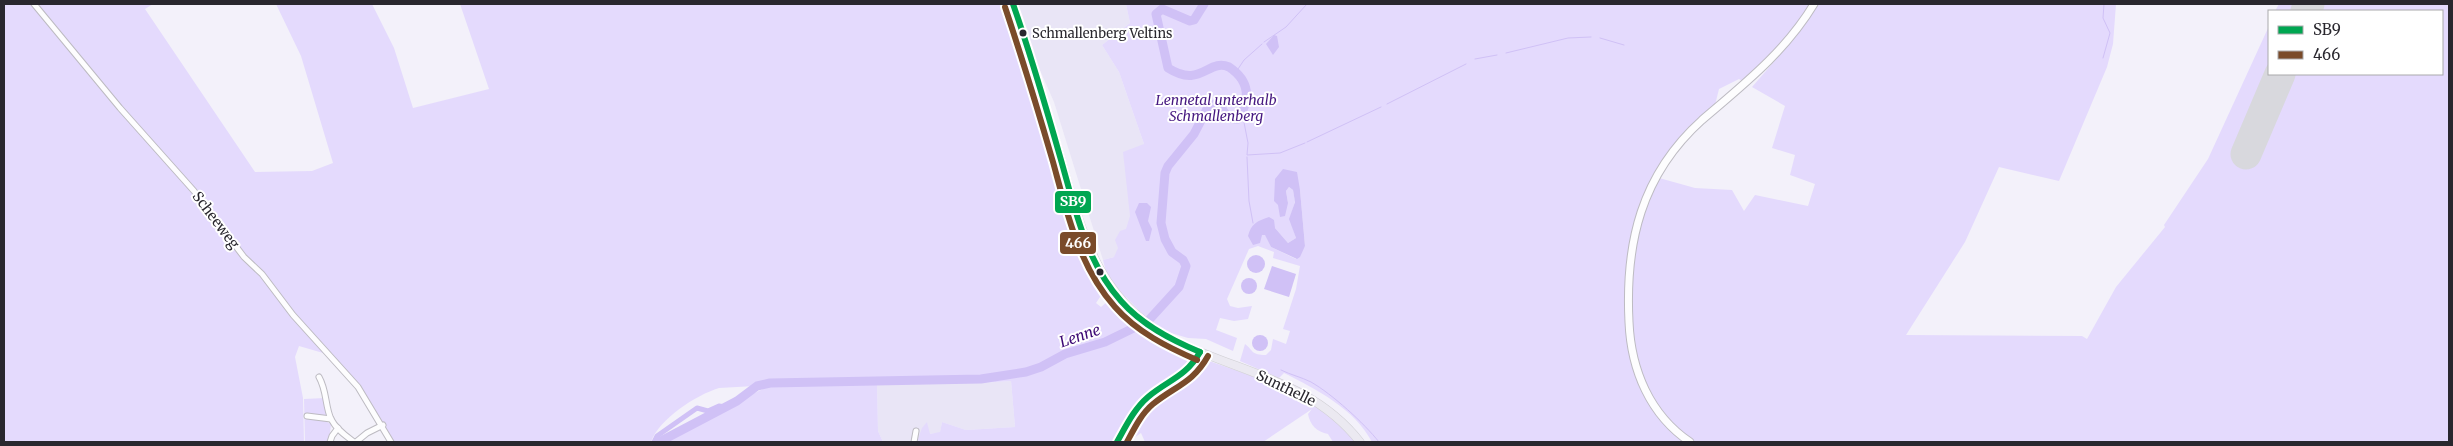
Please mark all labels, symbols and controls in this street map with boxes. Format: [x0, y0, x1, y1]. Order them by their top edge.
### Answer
legend [2268, 10, 2443, 75]
text: SB9 [2313, 20, 2341, 39]
place label: Schmallenberg Veltins [1032, 25, 1172, 42]
marker: Schmallenberg Veltins [1018, 28, 1028, 38]
text: 466 [2313, 45, 2340, 64]
park label: Lennetal unterhalb Schmallenberg [1155, 91, 1277, 125]
street label: Scheeweg [189, 188, 244, 253]
line badge: SB9 [1054, 190, 1092, 214]
text: SB9 [1060, 192, 1086, 210]
line badge: 466 [1059, 231, 1097, 255]
text: 466 [1065, 234, 1091, 252]
unlabelled marker [1095, 267, 1105, 277]
water label: Lenne [1057, 320, 1103, 351]
street label: Sunthelle [1253, 366, 1319, 410]

